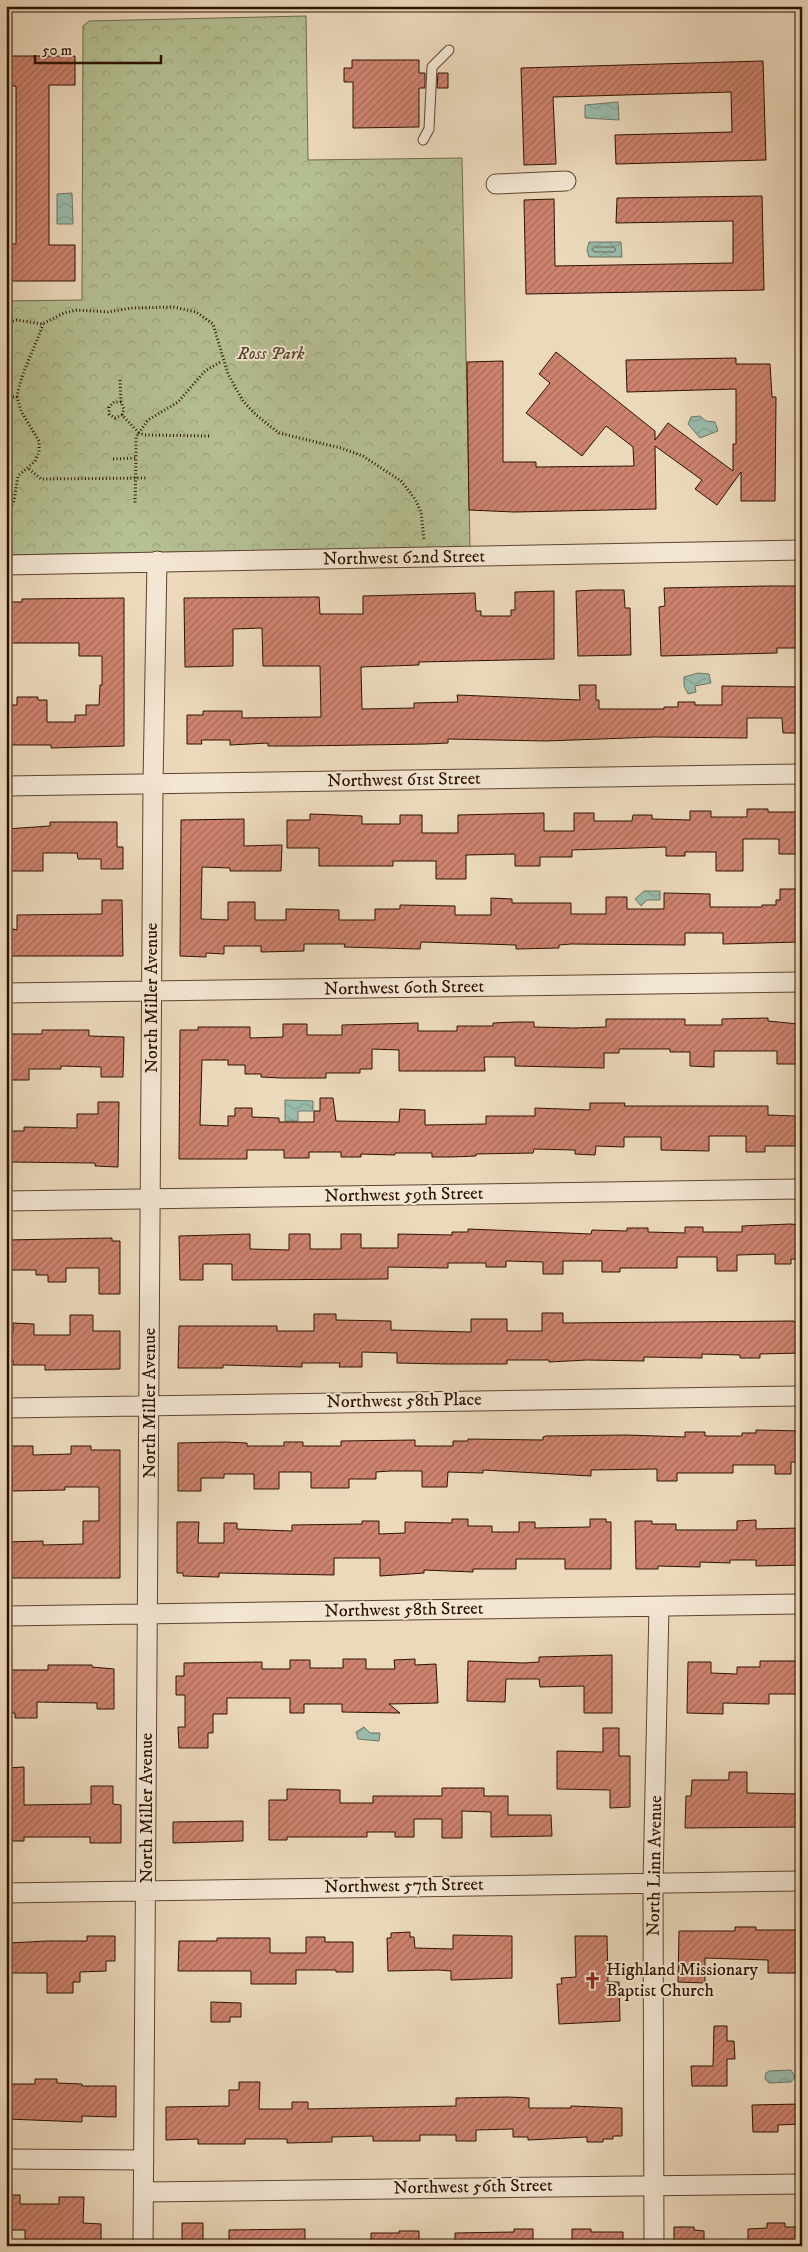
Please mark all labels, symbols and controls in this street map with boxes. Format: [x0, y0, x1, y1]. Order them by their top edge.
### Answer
scale bar [35, 32, 161, 64]
text: 50 m [42, 41, 72, 60]
park label: Ross Park [236, 343, 305, 365]
street label: Northwest 62nd Street [323, 546, 486, 570]
street label: Northwest 61st Street [327, 768, 481, 792]
street label: North Miller Avenue [141, 923, 163, 1073]
street label: Northwest 60th Street [324, 976, 484, 1000]
street label: Northwest 59th Street [324, 1183, 484, 1207]
street label: North Miller Avenue [139, 1328, 161, 1478]
street label: Northwest 58th Place [326, 1389, 482, 1413]
street label: Northwest 58th Street [324, 1598, 484, 1622]
street label: North Miller Avenue [136, 1733, 158, 1883]
street label: North Linn Avenue [643, 1795, 667, 1937]
street label: Northwest 57th Street [324, 1874, 484, 1898]
place label: Highland Missionary Baptist Church [606, 1959, 758, 2002]
church icon: Highland Missionary Baptist Church [582, 1970, 602, 1990]
street label: Northwest 56th Street [393, 2175, 553, 2199]

